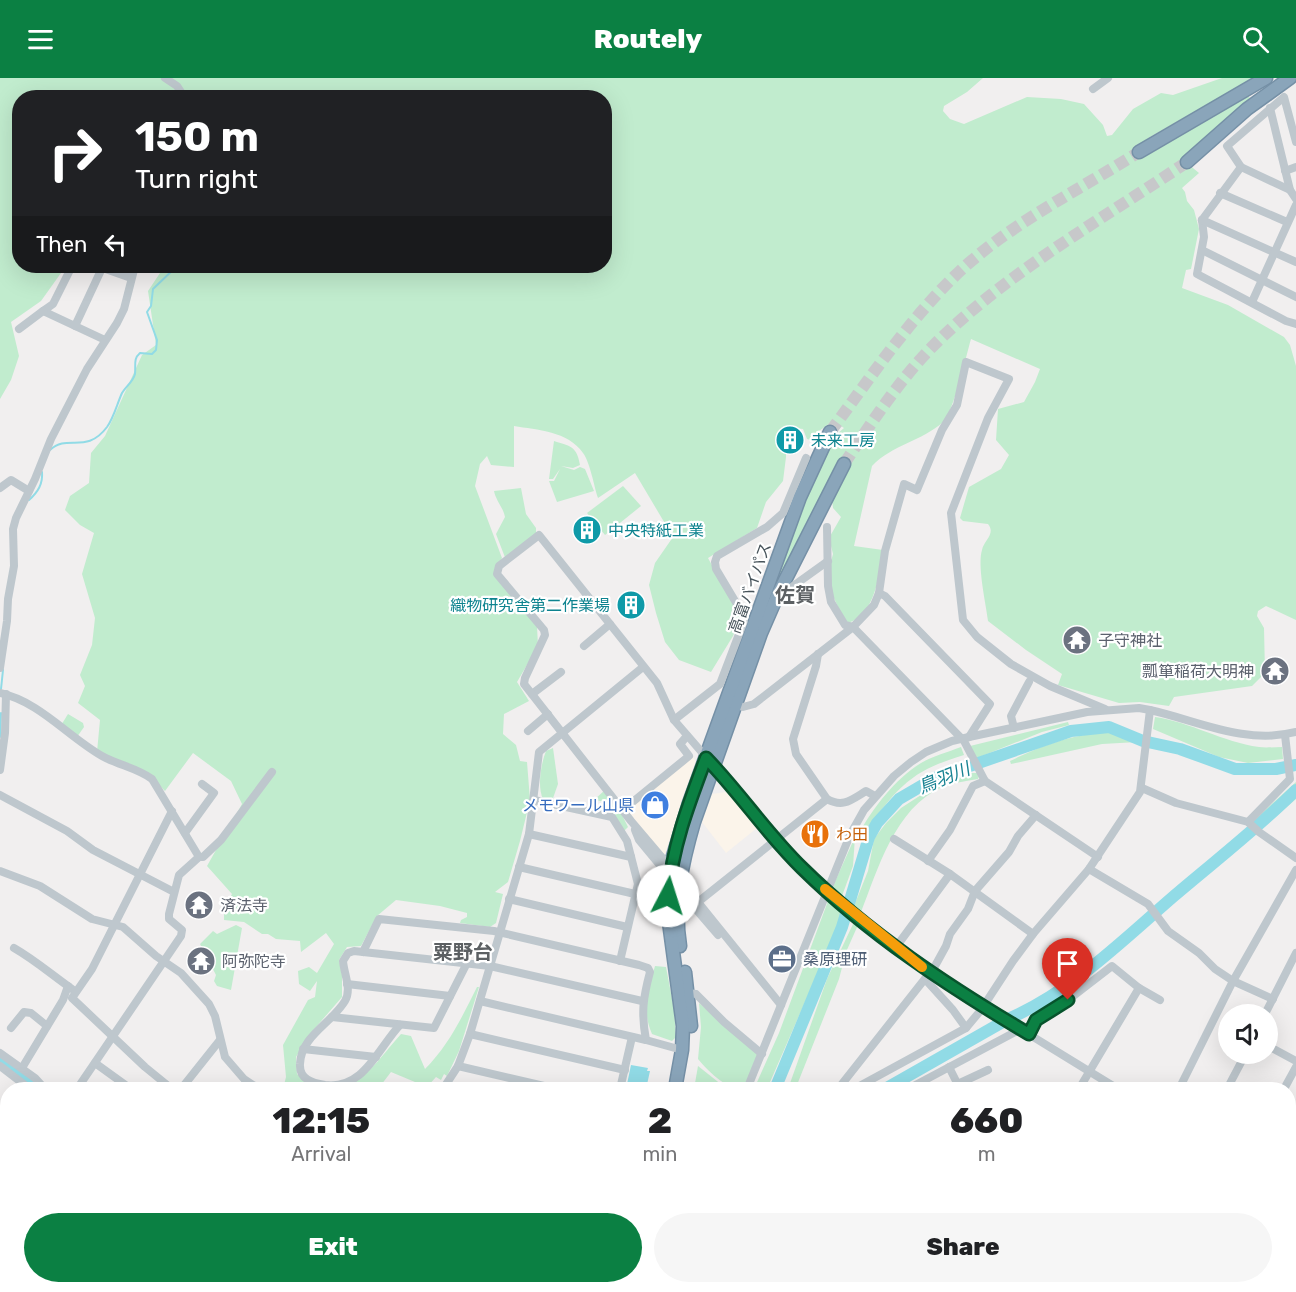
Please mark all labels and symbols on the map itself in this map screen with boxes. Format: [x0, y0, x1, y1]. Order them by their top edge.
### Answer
building icon: 未来工房 [774, 424, 806, 456]
place label: 未来工房 [811, 431, 875, 450]
building icon: 中央特紙工業 [571, 514, 603, 546]
place label: 中央特紙工業 [608, 521, 704, 540]
street label: 高富バイパス [725, 540, 775, 636]
district label: 佐賀 [775, 583, 815, 607]
building icon: 織物研究舎第二作業場 [615, 589, 647, 621]
place label: 織物研究舎第二作業場 [450, 596, 610, 615]
temple icon: 子守神社 [1061, 624, 1093, 656]
place label: 子守神社 [1098, 631, 1162, 650]
temple icon: 瓢箪稲荷大明神 [1259, 655, 1291, 687]
place label: 瓢箪稲荷大明神 [1142, 662, 1254, 681]
water label: 鳥羽川 [915, 757, 975, 798]
shop icon: メモワール山県 [639, 789, 671, 821]
place label: メモワール山県 [522, 796, 634, 815]
restaurant icon: わ田 [799, 818, 831, 850]
place label: わ田 [836, 825, 868, 844]
position arrow [636, 864, 700, 928]
temple icon: 済法寺 [183, 889, 215, 921]
place label: 済法寺 [220, 896, 268, 915]
pin [1042, 938, 1093, 1000]
district label: 粟野台 [433, 940, 493, 964]
office icon: 桑原理研 [766, 943, 798, 975]
temple icon: 阿弥陀寺 [185, 945, 217, 977]
place label: 桑原理研 [803, 950, 867, 969]
place label: 阿弥陀寺 [222, 952, 286, 971]

